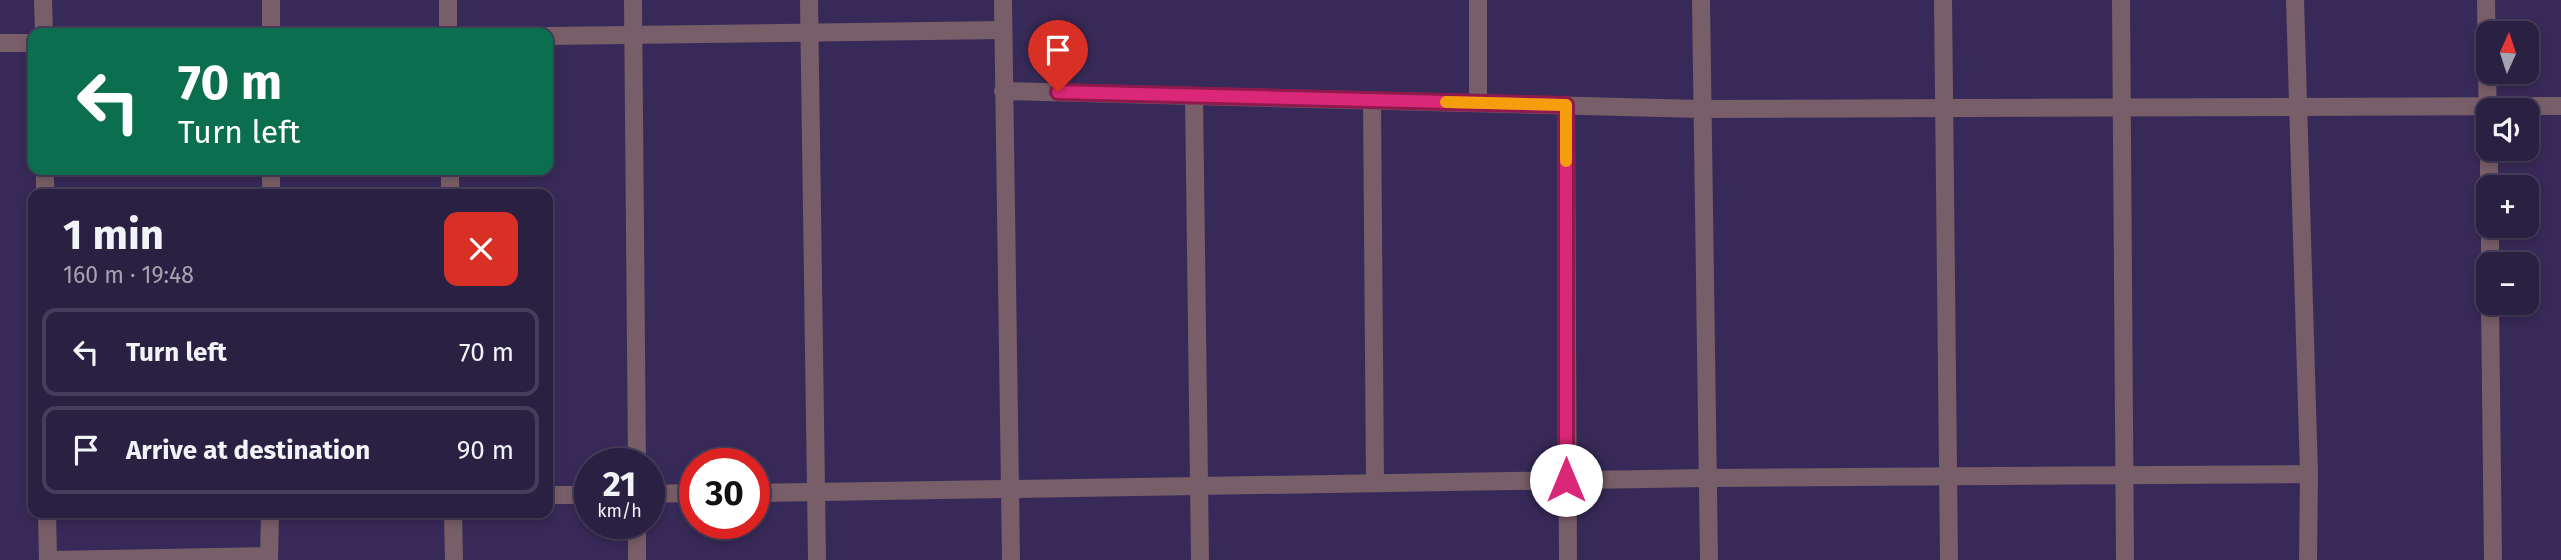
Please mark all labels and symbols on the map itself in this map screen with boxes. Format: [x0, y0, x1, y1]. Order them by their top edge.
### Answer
pin [1028, 20, 1088, 92]
north arrow [2476, 21, 2539, 84]
position arrow [1529, 443, 1603, 517]
speed limit sign: 30 [679, 448, 770, 539]

